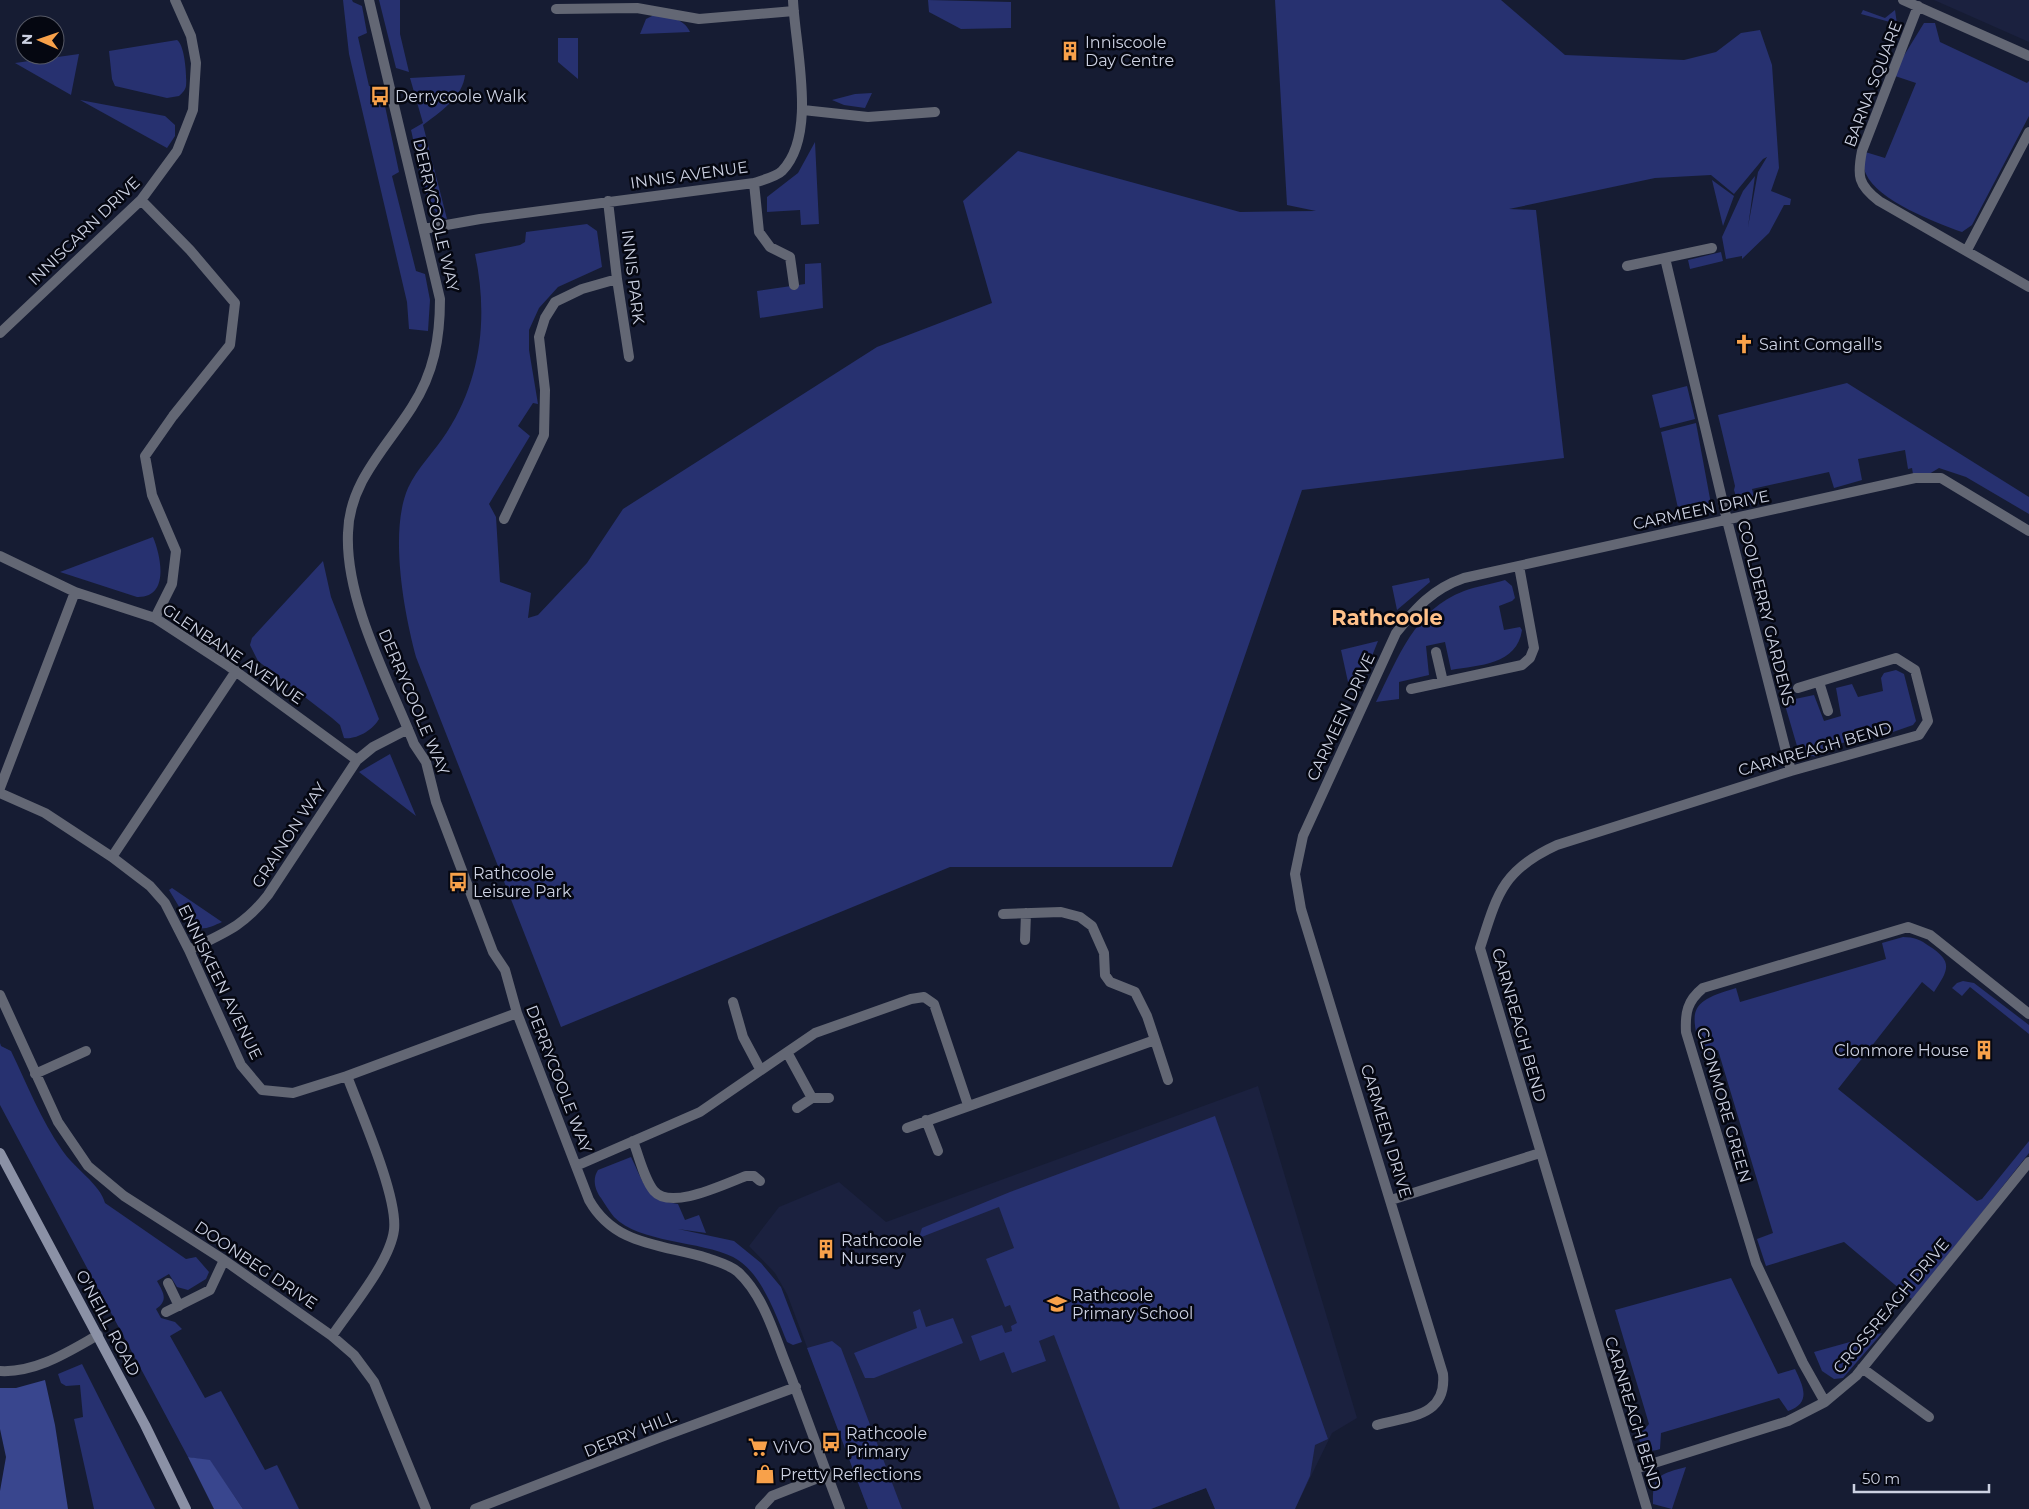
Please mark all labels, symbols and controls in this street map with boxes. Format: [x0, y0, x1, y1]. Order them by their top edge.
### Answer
north arrow [15, 15, 65, 65]
street label: BARNA SQUARE [1840, 18, 1906, 150]
place label: Inniscoole Day Centre [1085, 33, 1174, 70]
text: N [18, 34, 36, 46]
building icon: Inniscoole Day Centre [1059, 40, 1081, 62]
bus stop icon: Derrycoole Walk [369, 85, 391, 107]
place label: Derrycoole Walk [395, 87, 527, 106]
street label: DERRYCOOLE WAY [409, 137, 463, 294]
street label: INNIS AVENUE [629, 157, 749, 193]
street label: INNISCARN DRIVE [24, 173, 144, 289]
street label: INNIS PARK [618, 229, 648, 326]
church icon: Saint Comgall's [1733, 333, 1755, 355]
place label: Saint Comgall's [1759, 335, 1882, 354]
street label: CARMEEN DRIVE [1631, 486, 1771, 534]
street label: COOLDERRY GARDENS [1734, 518, 1798, 708]
street label: GLENBANE AVENUE [159, 600, 307, 708]
district label: Rathcoole [1331, 605, 1443, 630]
street label: DERRYCOOLE WAY [375, 626, 454, 779]
street label: CARMEEN DRIVE [1303, 650, 1379, 784]
street label: CARNREAGH BEND [1736, 718, 1894, 780]
street label: GRAINON WAY [248, 778, 331, 891]
place label: Rathcoole Leisure Park [473, 864, 572, 901]
bus stop icon: Rathcoole Leisure Park [447, 871, 469, 893]
street label: ENNISKEEN AVENUE [174, 901, 266, 1063]
street label: CARNREAGH BEND [1488, 946, 1550, 1104]
street label: DERRYCOOLE WAY [522, 1002, 596, 1156]
street label: CLONMORE GREEN [1693, 1025, 1755, 1185]
building icon: Clonmore House [1973, 1039, 1995, 1061]
place label: Clonmore House [1834, 1041, 1969, 1060]
street label: CARMEEN DRIVE [1357, 1062, 1415, 1200]
street label: DOONBEG DRIVE [191, 1217, 321, 1313]
place label: Rathcoole Nursery [841, 1231, 922, 1268]
street label: CROSSREAGH DRIVE [1829, 1235, 1953, 1377]
building icon: Rathcoole Nursery [815, 1238, 837, 1260]
street label: O'NEILL ROAD [72, 1267, 144, 1379]
place label: Rathcoole Primary School [1072, 1286, 1193, 1323]
school or university icon: Rathcoole Primary School [1046, 1293, 1068, 1315]
street label: CARNREAGH BEND [1601, 1334, 1665, 1492]
street label: DERRY HILL [581, 1407, 679, 1461]
place label: Rathcoole Primary [846, 1424, 927, 1461]
bus stop icon: Rathcoole Primary [820, 1431, 842, 1453]
supermarket icon: ViVO [747, 1436, 769, 1458]
place label: ViVO [773, 1438, 812, 1457]
scale bar [1854, 1462, 1989, 1494]
shop icon: Pretty Reflections [754, 1463, 776, 1485]
place label: Pretty Reflections [780, 1465, 921, 1484]
text: 50 m [1862, 1469, 1900, 1488]

